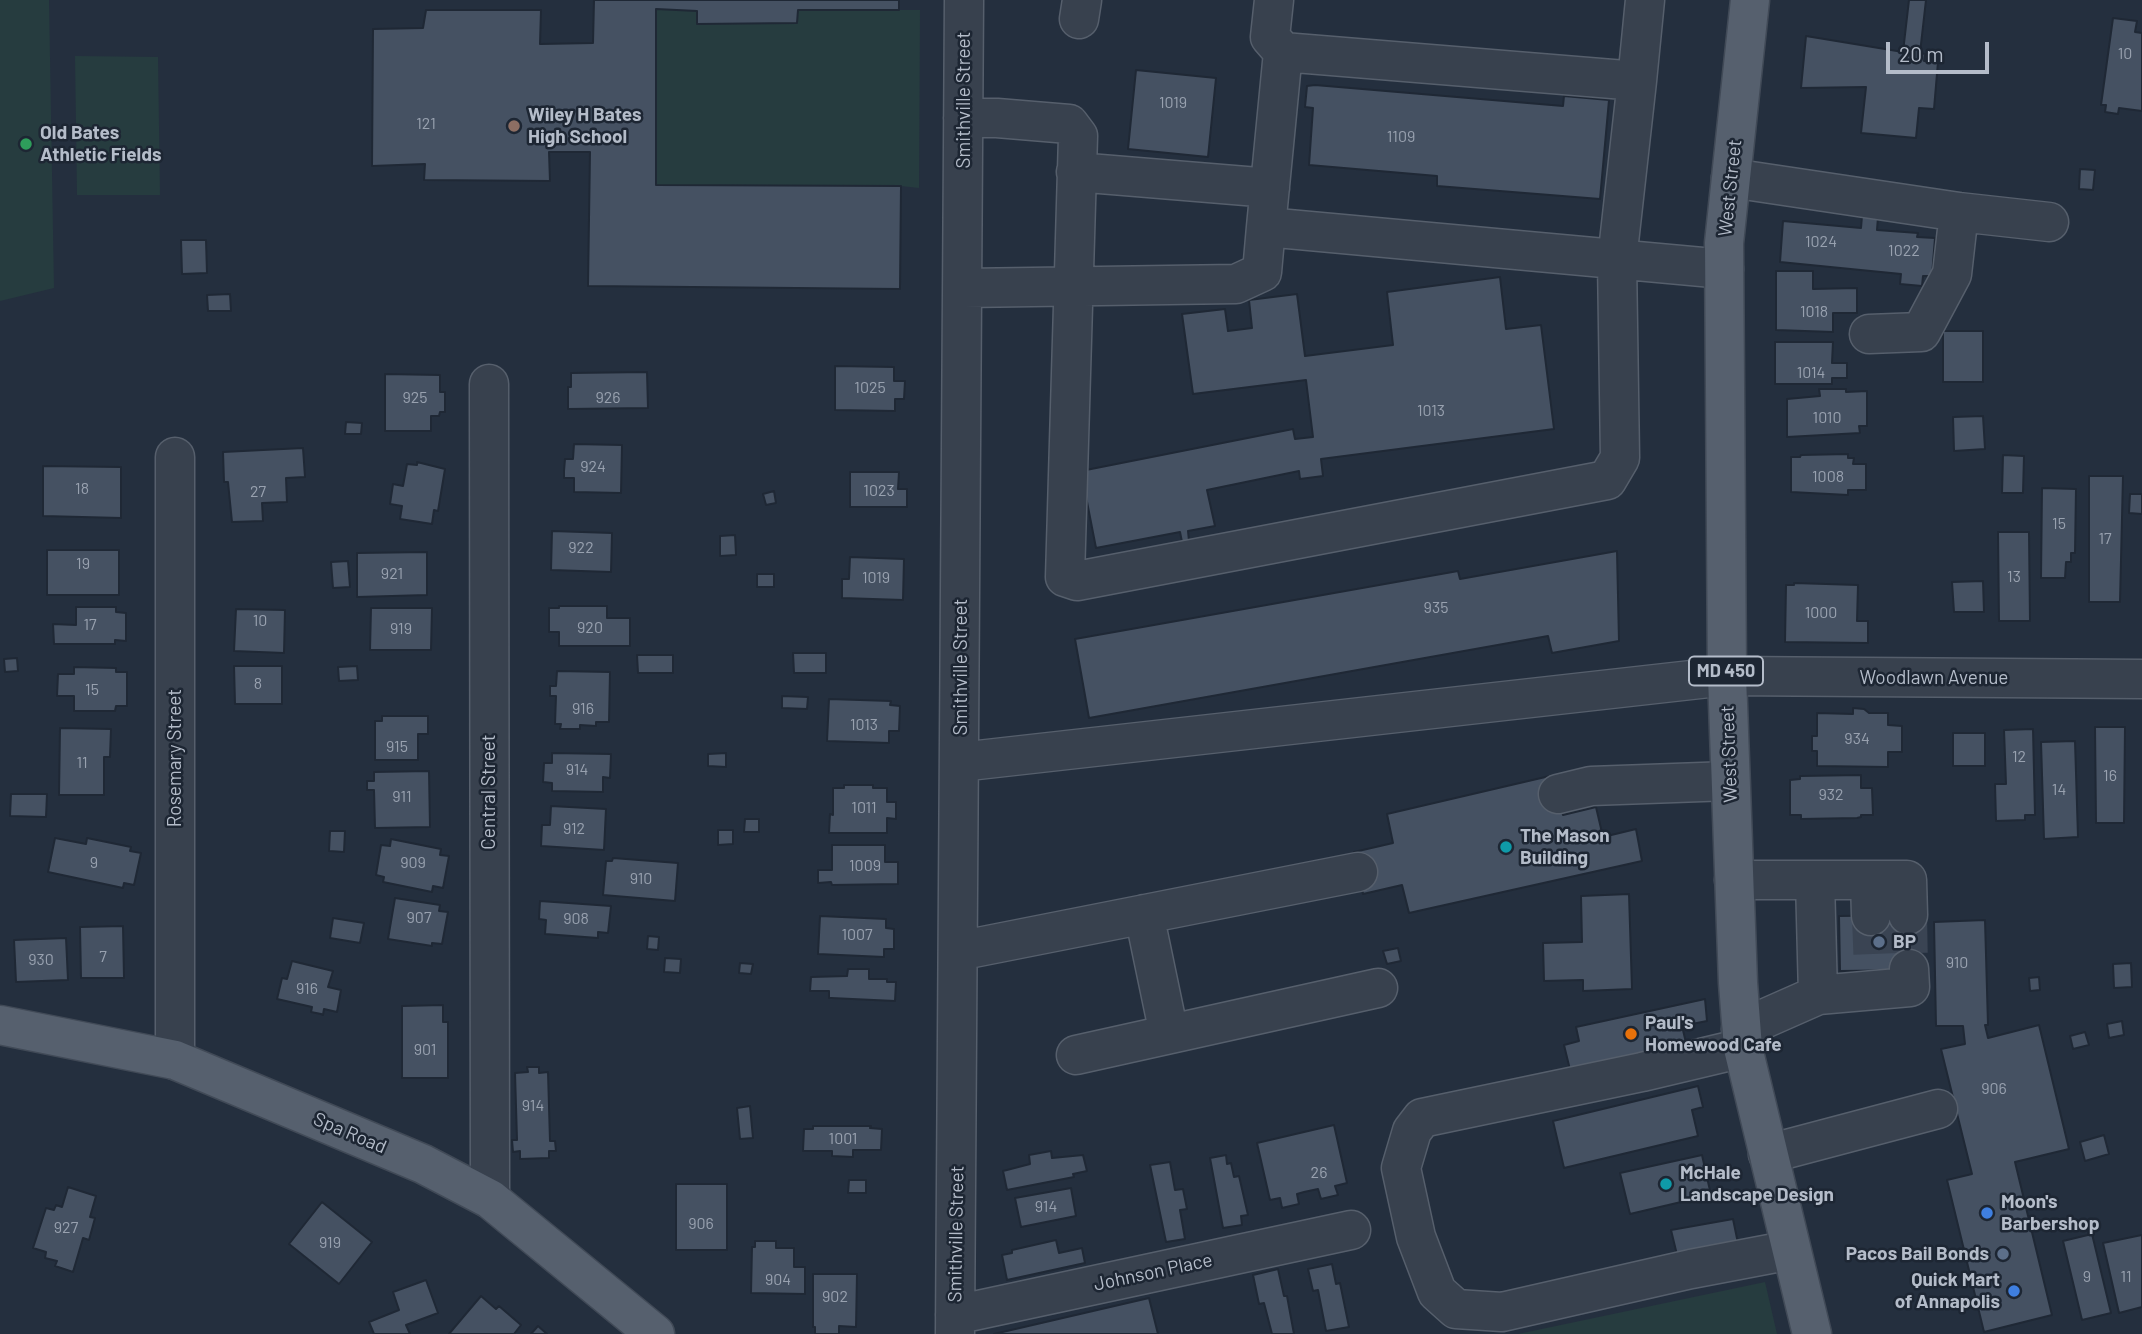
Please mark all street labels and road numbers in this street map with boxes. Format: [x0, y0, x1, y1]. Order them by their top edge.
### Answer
street label: Smithville Street [953, 31, 975, 169]
street label: West Street [1714, 138, 1746, 238]
street label: Smithville Street [950, 598, 972, 736]
road number: MD 450 [1689, 656, 1763, 686]
street label: Woodlawn Avenue [1860, 667, 2008, 689]
street label: Rosemary Street [164, 689, 186, 827]
street label: West Street [1716, 705, 1742, 803]
street label: Central Street [478, 734, 500, 850]
street label: Spa Road [310, 1107, 390, 1159]
street label: Smithville Street [943, 1165, 969, 1303]
street label: Johnson Place [1092, 1248, 1214, 1296]

